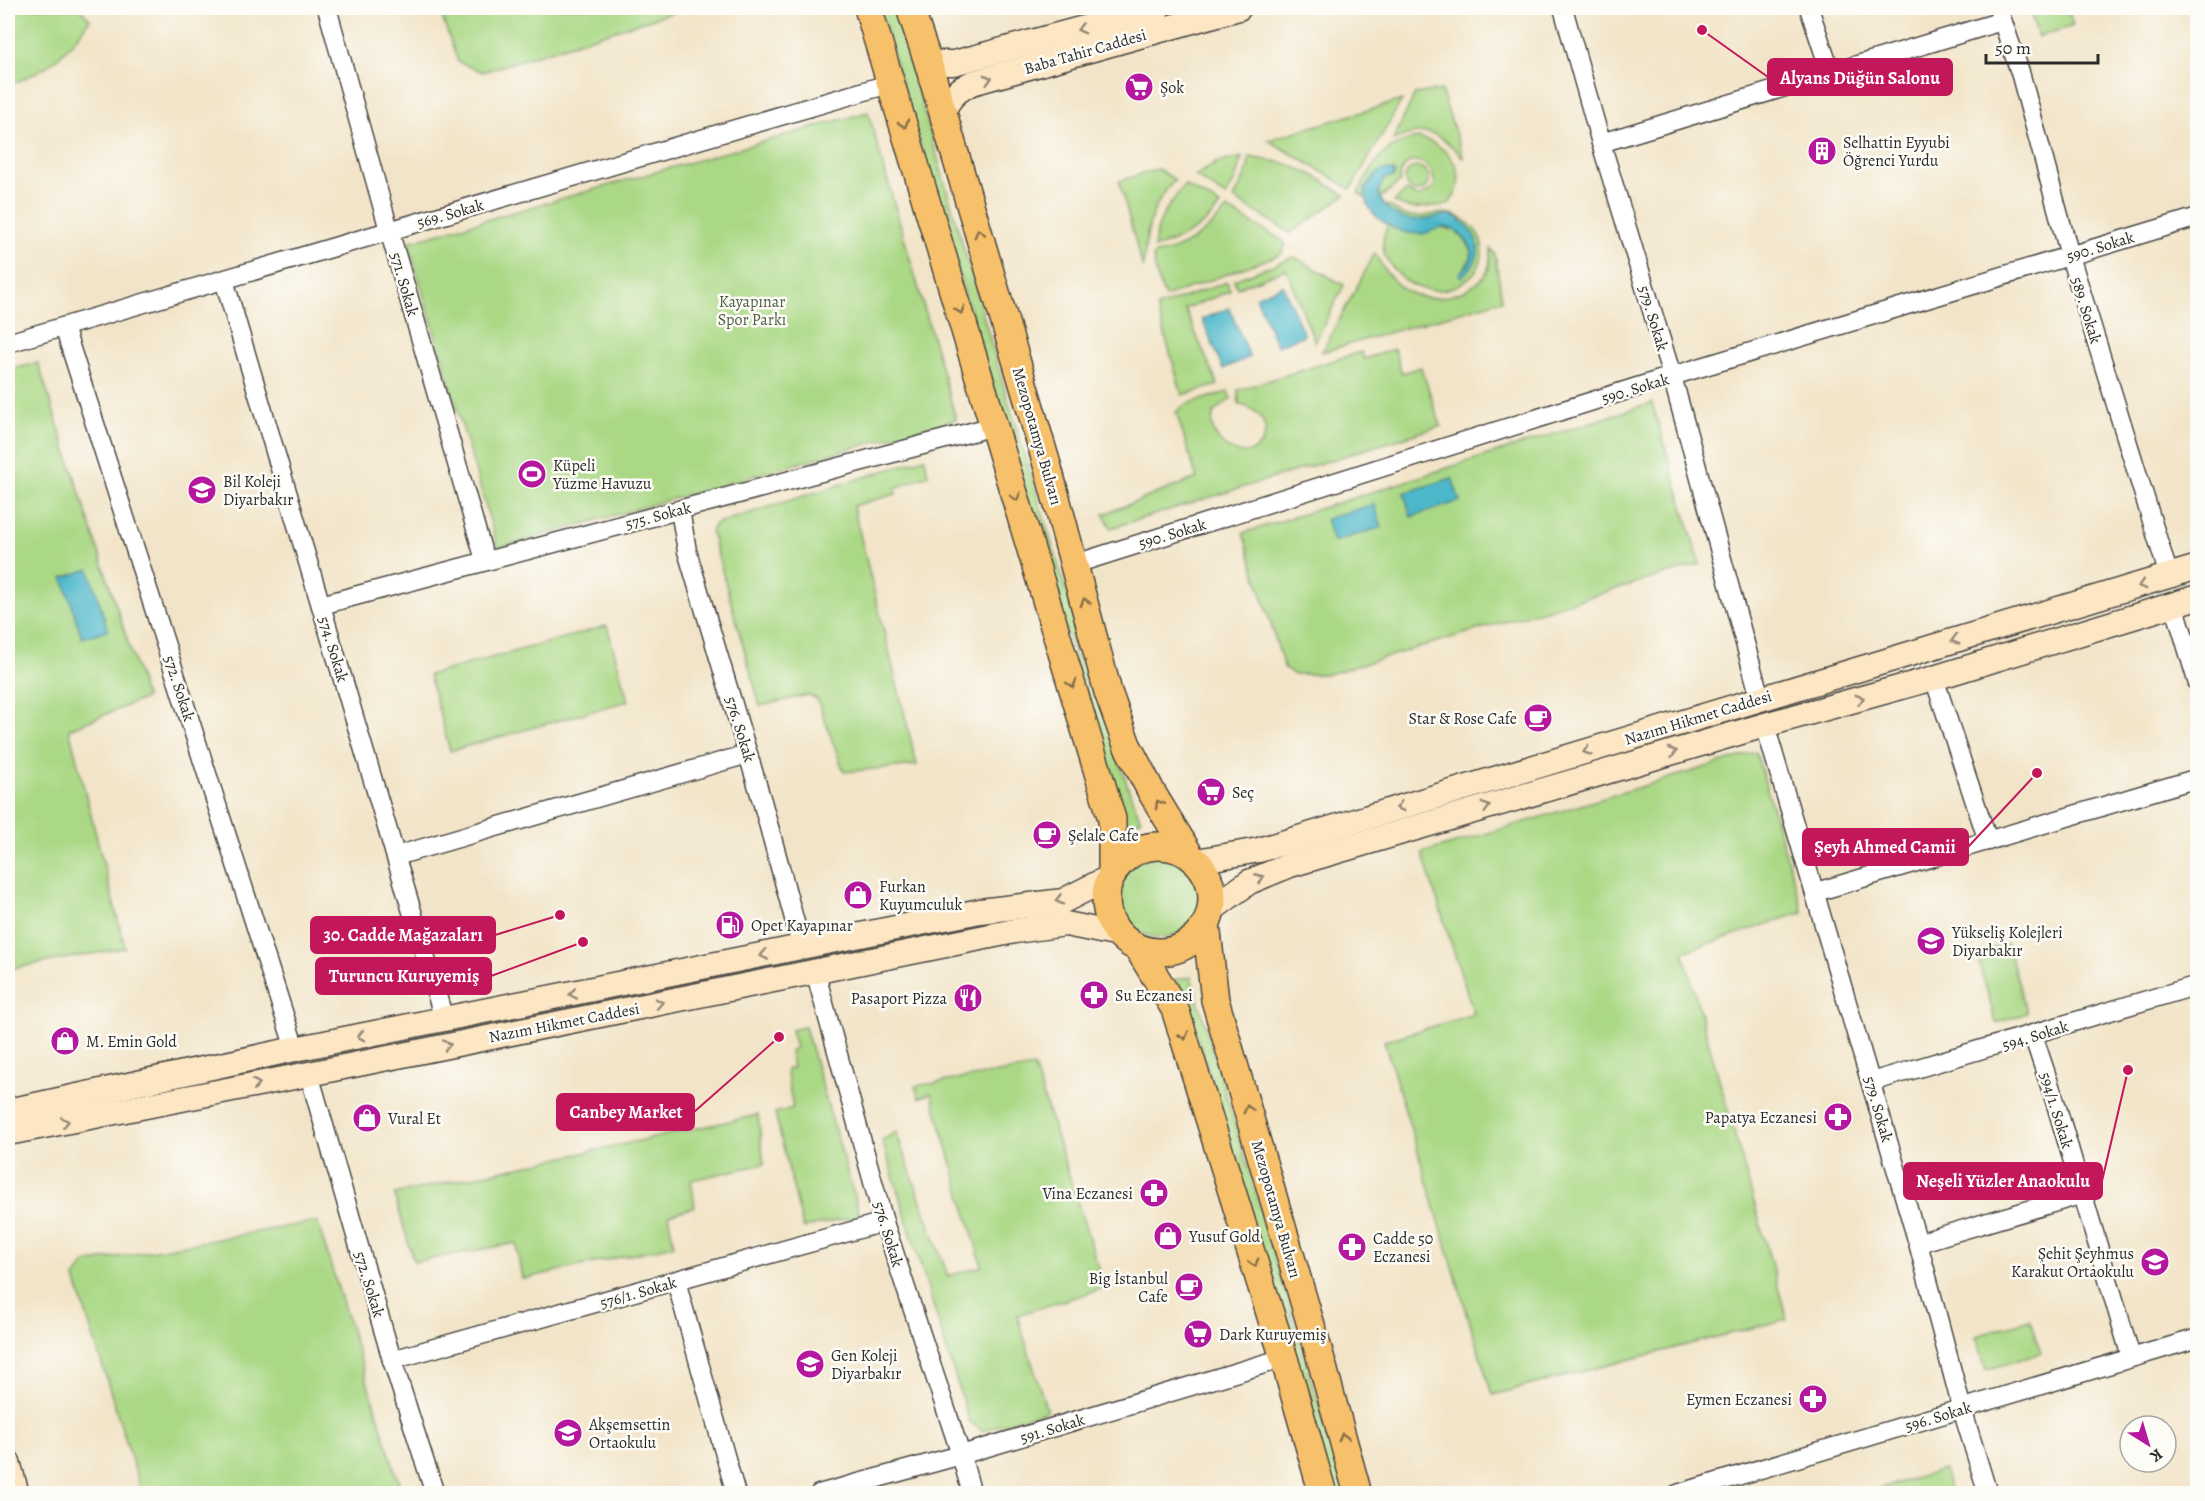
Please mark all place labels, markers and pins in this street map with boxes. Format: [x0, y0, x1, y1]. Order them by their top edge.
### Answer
callout: Alyans Düğün Salonu [1768, 59, 1952, 95]
supermarket icon: Şok [1123, 71, 1155, 103]
place label: Şok [1160, 77, 1184, 99]
place label: Selhattin Eyyubi Öğrenci Yurdu [1843, 132, 1950, 172]
building icon: Selhattin Eyyubi Öğrenci Yurdu [1806, 135, 1838, 167]
place label: Küpeli Yüzme Havuzu [552, 455, 652, 495]
sports icon: Küpeli Yüzme Havuzu [516, 458, 548, 490]
place label: Bil Koleji Diyarbakır [223, 471, 293, 511]
school or university icon: Bil Koleji Diyarbakır [186, 474, 218, 506]
cafe icon: Star & Rose Cafe [1522, 702, 1554, 734]
place label: Star & Rose Cafe [1408, 708, 1517, 730]
supermarket icon: Seç [1195, 776, 1227, 808]
place label: Seç [1232, 782, 1254, 804]
cafe icon: Şelale Cafe [1031, 819, 1063, 851]
place label: Şelale Cafe [1068, 825, 1139, 847]
callout: Şeyh Ahmed Camii [1803, 829, 1968, 865]
place label: Furkan Kuyumculuk [879, 876, 962, 916]
shop icon: Furkan Kuyumculuk [842, 879, 874, 911]
fuel station icon: Opet Kayapınar [714, 909, 746, 941]
place label: Opet Kayapınar [751, 915, 853, 937]
callout: 30. Cadde Mağazaları [311, 917, 495, 953]
place label: Yükseliş Kolejleri Diyarbakır [1951, 922, 2063, 962]
school or university icon: Yükseliş Kolejleri Diyarbakır [1915, 925, 1947, 957]
callout: Turuncu Kuruyemiş [316, 958, 491, 994]
pharmacy icon: Su Eczanesi [1078, 979, 1110, 1011]
restaurant icon: Pasaport Pizza [952, 982, 984, 1014]
place label: Su Eczanesi [1115, 985, 1193, 1007]
place label: Pasaport Pizza [851, 988, 948, 1010]
shop icon: M. Emin Gold [49, 1025, 81, 1057]
place label: M. Emin Gold [86, 1031, 177, 1053]
callout: Canbey Market [557, 1094, 694, 1130]
pharmacy icon: Papatya Eczanesi [1822, 1101, 1854, 1133]
shop icon: Vural Et [351, 1102, 383, 1134]
place label: Papatya Eczanesi [1705, 1107, 1817, 1129]
place label: Vural Et [387, 1108, 441, 1130]
callout: Neşeli Yüzler Anaokulu [1904, 1163, 2102, 1199]
pharmacy icon: Vina Eczanesi [1138, 1177, 1170, 1209]
place label: Vina Eczanesi [1041, 1183, 1133, 1205]
shop icon: Yusuf Gold [1152, 1220, 1184, 1252]
place label: Yusuf Gold [1188, 1226, 1261, 1248]
place label: Cadde 50 Eczanesi [1373, 1228, 1433, 1268]
pharmacy icon: Cadde 50 Eczanesi [1336, 1231, 1368, 1263]
place label: Şehit Şeyhmus Karakut Ortaokulu [2011, 1243, 2134, 1283]
school or university icon: Şehit Şeyhmus Karakut Ortaokulu [2139, 1246, 2171, 1278]
place label: Big İstanbul Cafe [1089, 1268, 1168, 1308]
cafe icon: Big İstanbul Cafe [1173, 1271, 1205, 1303]
supermarket icon: Dark Kuruyemiş [1182, 1318, 1214, 1350]
place label: Dark Kuruyemiş [1219, 1324, 1326, 1346]
place label: Gen Koleji Diyarbakır [831, 1345, 901, 1385]
school or university icon: Gen Koleji Diyarbakır [794, 1348, 826, 1380]
pharmacy icon: Eymen Eczanesi [1797, 1383, 1829, 1415]
place label: Eymen Eczanesi [1686, 1389, 1792, 1411]
place label: Akşemsettin Ortaokulu [588, 1414, 671, 1454]
school or university icon: Akşemsettin Ortaokulu [552, 1417, 584, 1449]

